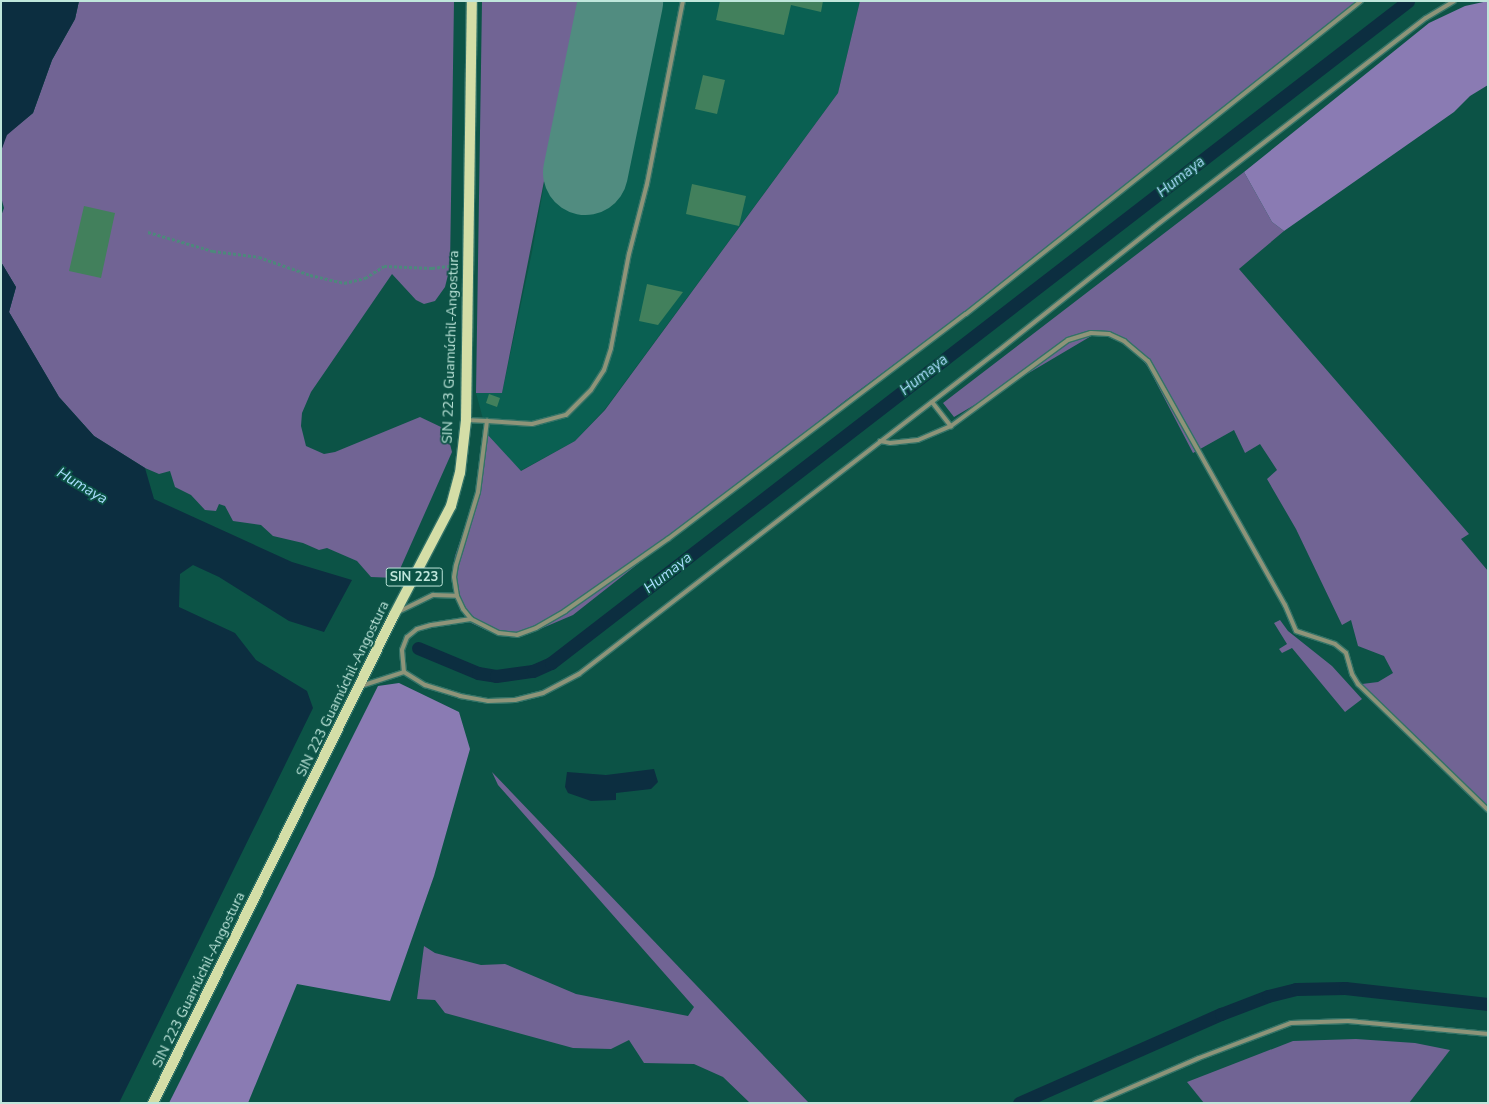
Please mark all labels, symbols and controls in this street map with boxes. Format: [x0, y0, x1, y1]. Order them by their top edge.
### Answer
water label: Humaya [1153, 153, 1209, 201]
street label: SIN 223 Guamúchil-Angostura [439, 250, 463, 444]
water label: Humaya [896, 351, 952, 399]
water label: Humaya [53, 464, 111, 508]
water label: Humaya [640, 549, 696, 597]
road number: SIN 223 [385, 566, 443, 588]
street label: SIN 223 Guamúchil-Angostura [293, 598, 393, 780]
street label: SIN 223 Guamúchil-Angostura [149, 889, 249, 1071]

